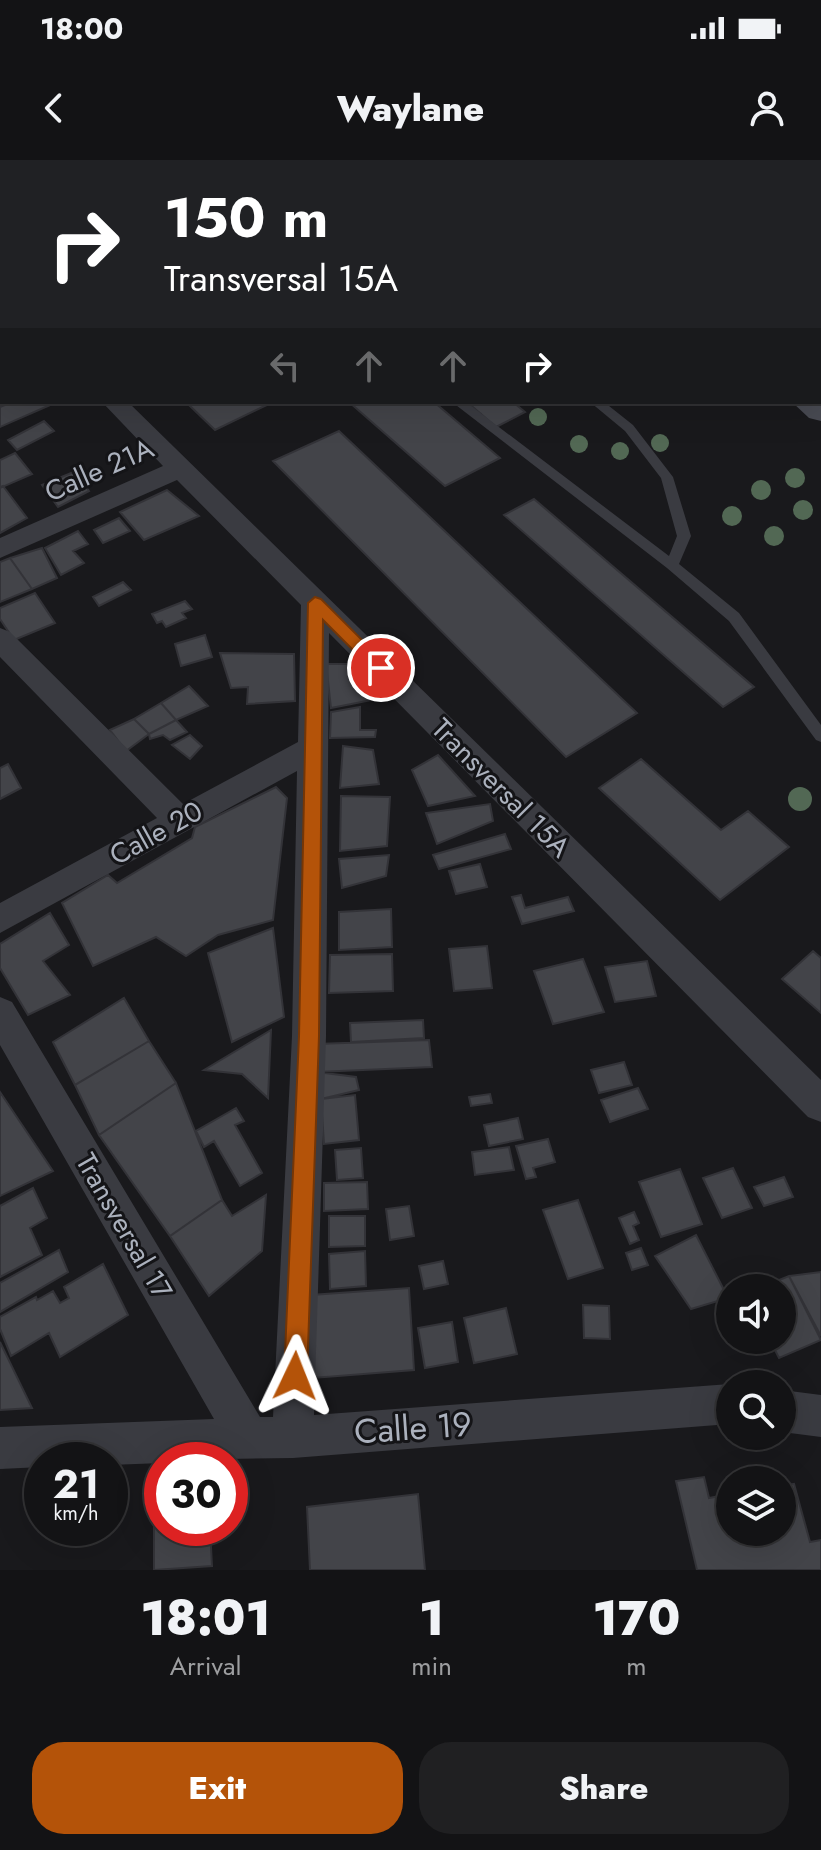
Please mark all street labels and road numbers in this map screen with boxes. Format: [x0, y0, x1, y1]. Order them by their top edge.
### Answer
street label: Calle 21A [38, 428, 160, 512]
street label: Transversal 15A [422, 709, 580, 867]
street label: Calle 20 [102, 791, 210, 875]
street label: Transversal 17 [66, 1145, 183, 1307]
street label: Calle 19 [352, 1399, 474, 1457]

